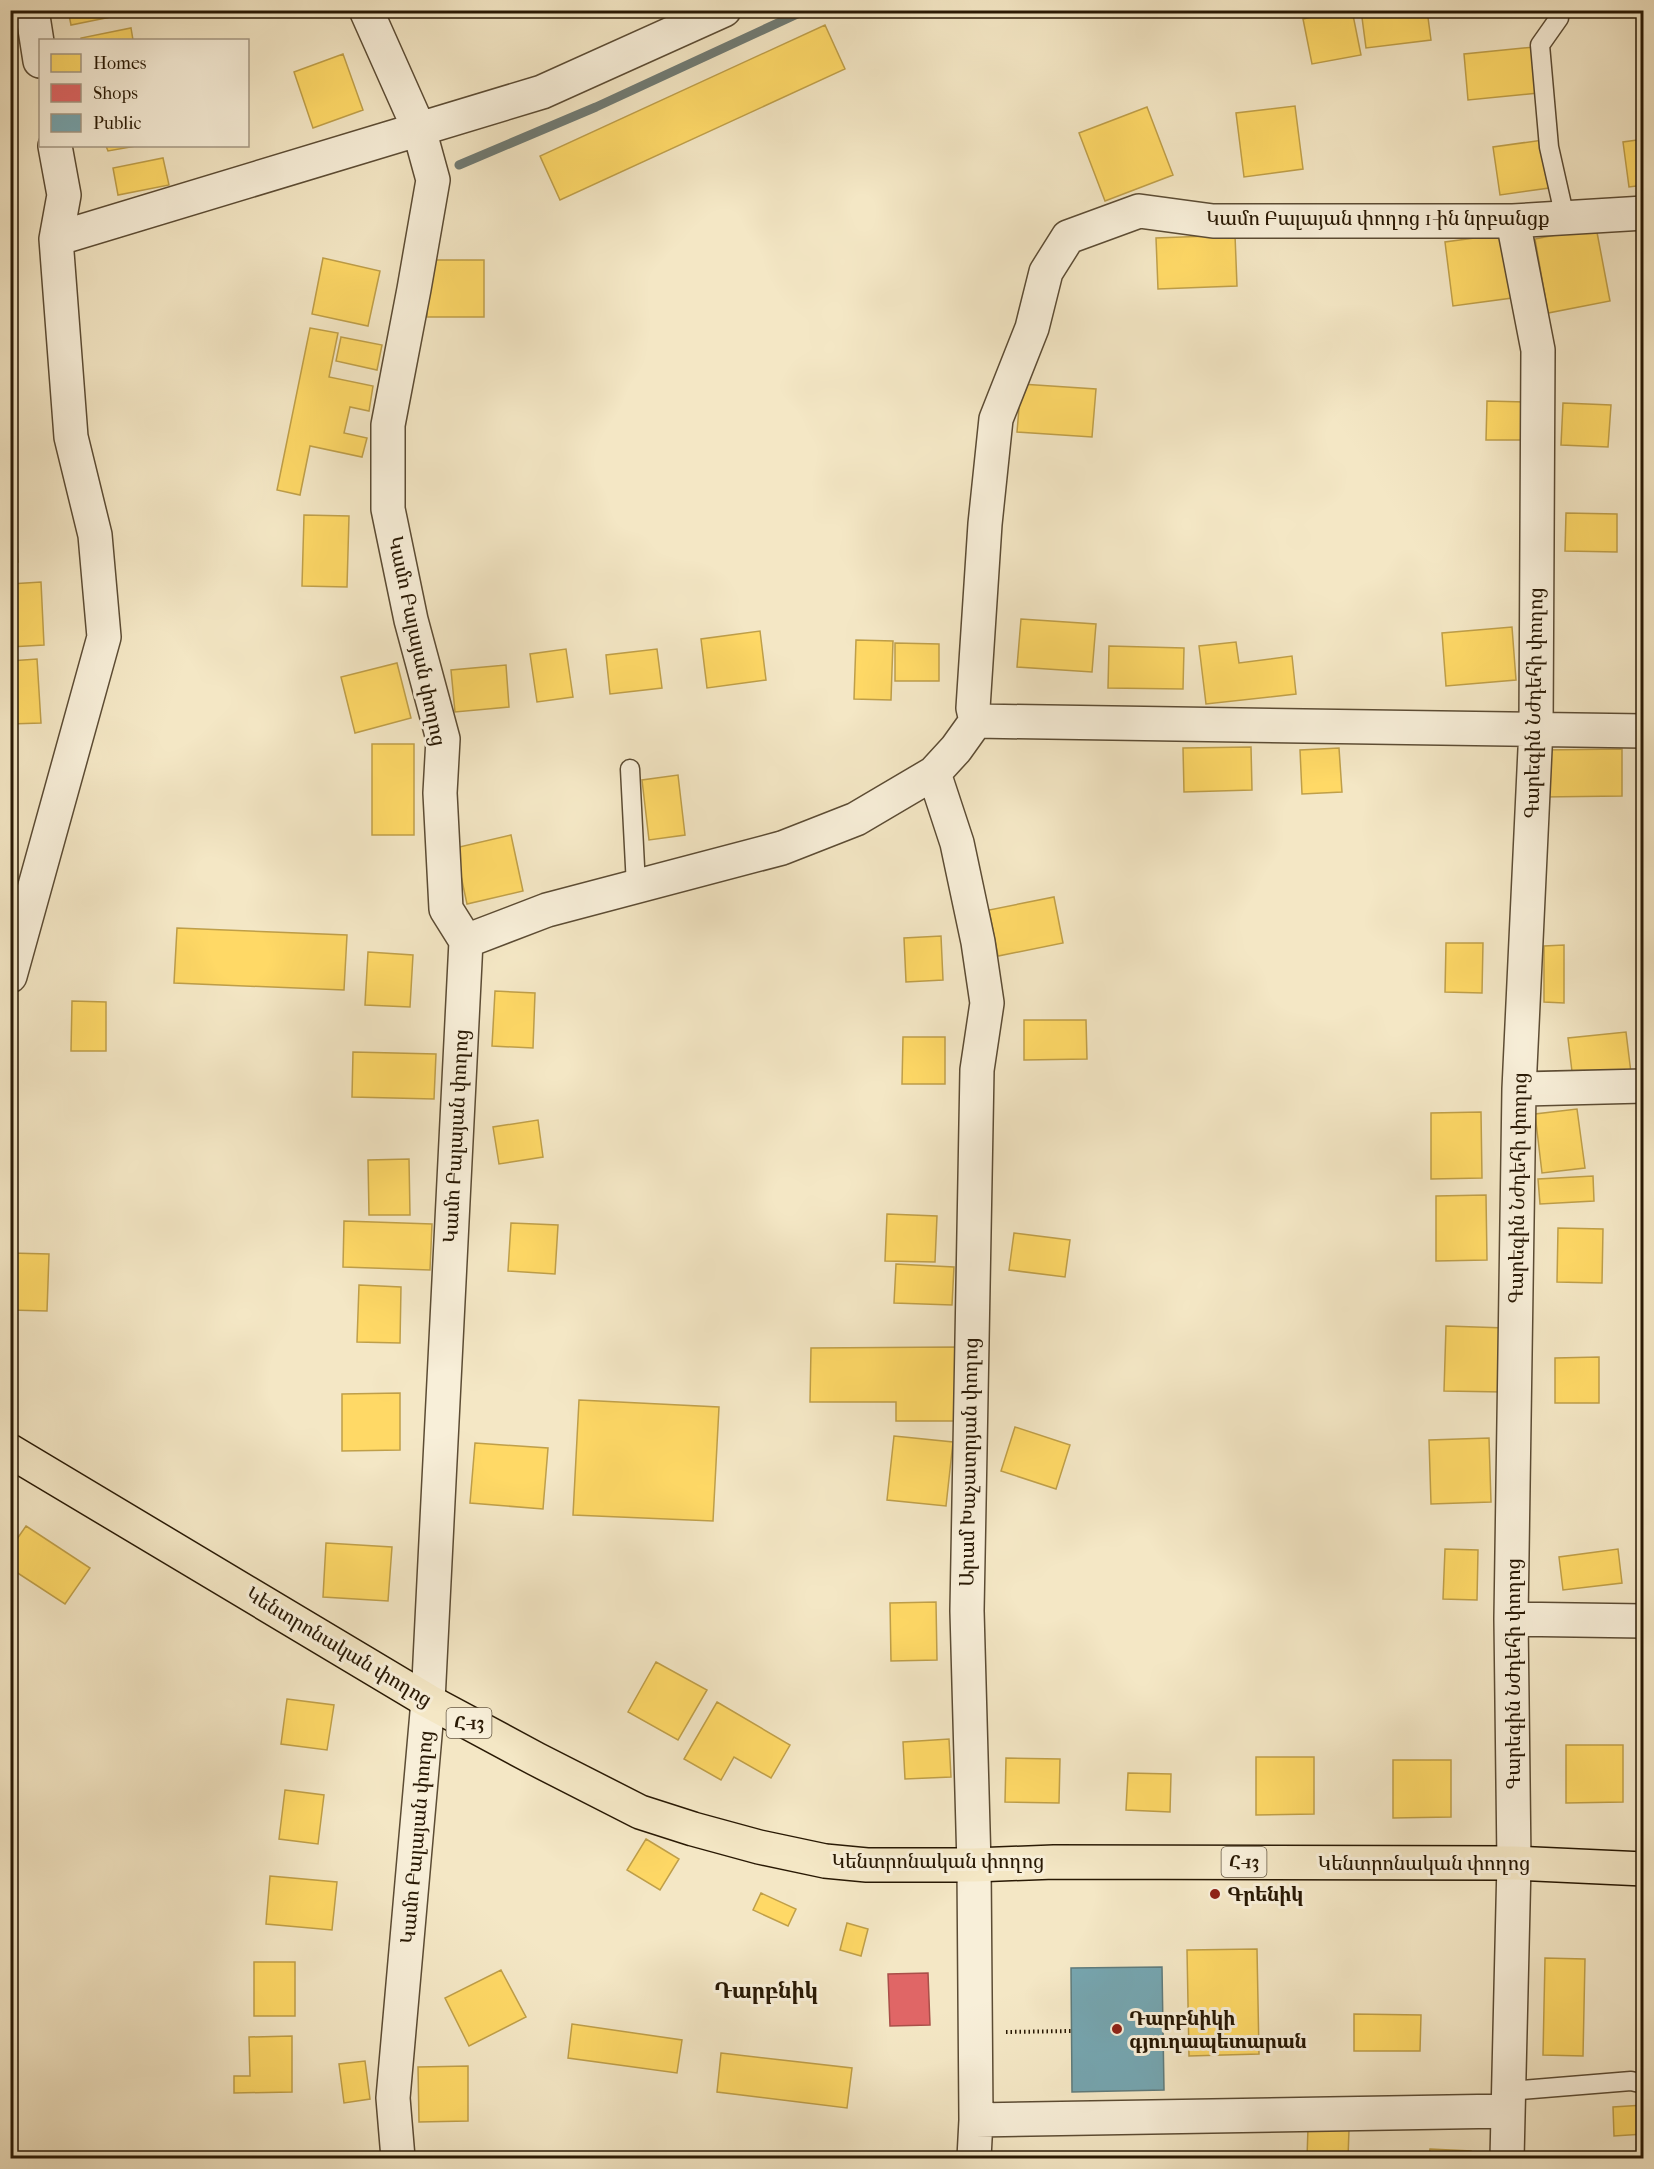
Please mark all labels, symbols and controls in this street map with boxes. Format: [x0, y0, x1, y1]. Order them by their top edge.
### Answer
legend [39, 39, 249, 147]
text: Homes [93, 53, 147, 74]
text: Shops [93, 83, 138, 104]
text: Public [93, 113, 141, 134]
street label: Կամո Բալայան փողոց 1-ին նրբանցք [1206, 207, 1550, 230]
street label: Կամո Բալայան փողոց [384, 534, 450, 748]
street label: Գարեգին Նժդեհի փողոց [1520, 587, 1548, 819]
street label: Կամո Բալայան փողոց [439, 1029, 473, 1243]
street label: Գարեգին Նժդեհի փողոց [1504, 1072, 1532, 1304]
street label: Արամ Խաչատրյան փողոց [955, 1337, 983, 1587]
street label: Գարեգին Նժդեհի փողոց [1502, 1558, 1525, 1790]
street label: Կենտրոնական փողոց [242, 1582, 436, 1712]
road number: Հ-13 [446, 1708, 492, 1738]
street label: Կամո Բալայան փողոց [396, 1729, 438, 1945]
road number: Հ-13 [1222, 1847, 1266, 1877]
street label: Կենտրոնական փողոց [832, 1850, 1044, 1873]
street label: Կենտրոնական փողոց [1318, 1852, 1530, 1875]
place label: Գրենիկ [1227, 1883, 1303, 1906]
marker: Գրենիկ [1208, 1887, 1222, 1901]
district label: Դարբնիկ [714, 1978, 818, 2004]
place label: Դարբնիկի գյուղապետարան [1129, 2007, 1307, 2053]
marker: Դարբնիկի գյուղապետարան [1110, 2022, 1124, 2036]

